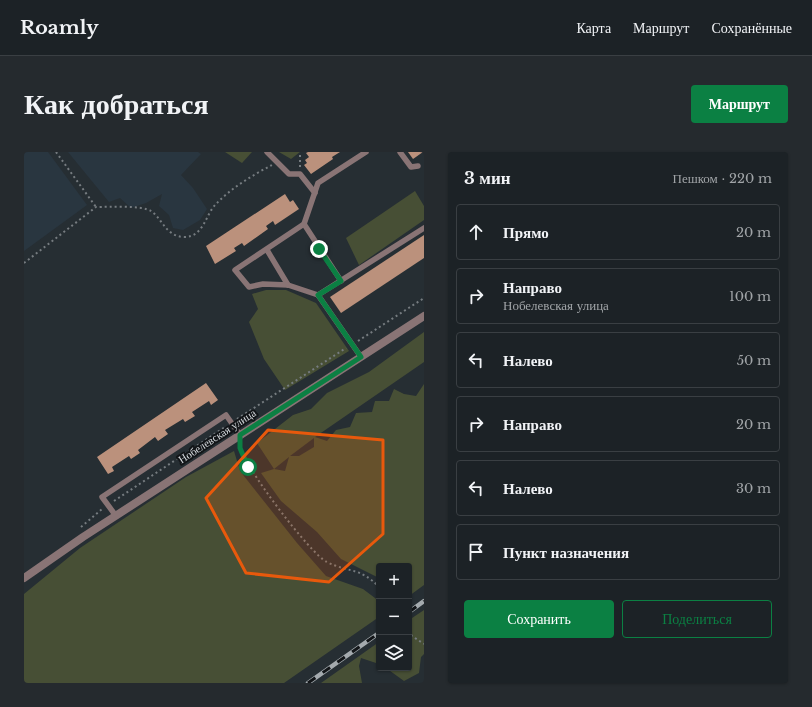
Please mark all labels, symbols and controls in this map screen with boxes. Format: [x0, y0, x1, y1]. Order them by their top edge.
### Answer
text: Roamly [20, 16, 99, 39]
text: Карта [576, 19, 611, 37]
text: Маршрут [633, 19, 689, 37]
text: Сохранённые [711, 19, 792, 37]
button: Маршрут [691, 85, 788, 123]
text: Как добраться [24, 87, 209, 122]
text: 3 мин [464, 168, 511, 189]
text: Пешком · 220 m [673, 170, 772, 187]
icon: ahead [465, 221, 487, 243]
text: Прямо [503, 223, 549, 242]
text: 20 m [736, 224, 771, 241]
route end [310, 240, 328, 258]
text: Направо [503, 278, 562, 297]
icon: right [465, 285, 487, 307]
text: 100 m [729, 288, 771, 305]
text: Нобелевская улица [503, 297, 609, 314]
icon: left [465, 349, 487, 371]
text: Налево [503, 351, 553, 370]
text: 50 m [737, 352, 771, 369]
street label: Нобелевская улица [176, 406, 258, 466]
icon: right [465, 413, 487, 435]
text: Направо [503, 415, 562, 434]
text: 20 m [736, 416, 771, 433]
route start [239, 458, 257, 476]
icon: left [465, 477, 487, 499]
text: Налево [503, 479, 553, 498]
text: 30 m [736, 480, 771, 497]
icon: arrive [465, 541, 487, 563]
text: Пункт назначения [503, 543, 629, 562]
map controls [376, 563, 412, 671]
button: + [376, 563, 412, 599]
button: − [376, 599, 412, 635]
button: Сохранить [464, 600, 614, 638]
button: Поделиться [622, 600, 772, 638]
button: layers [376, 635, 412, 671]

